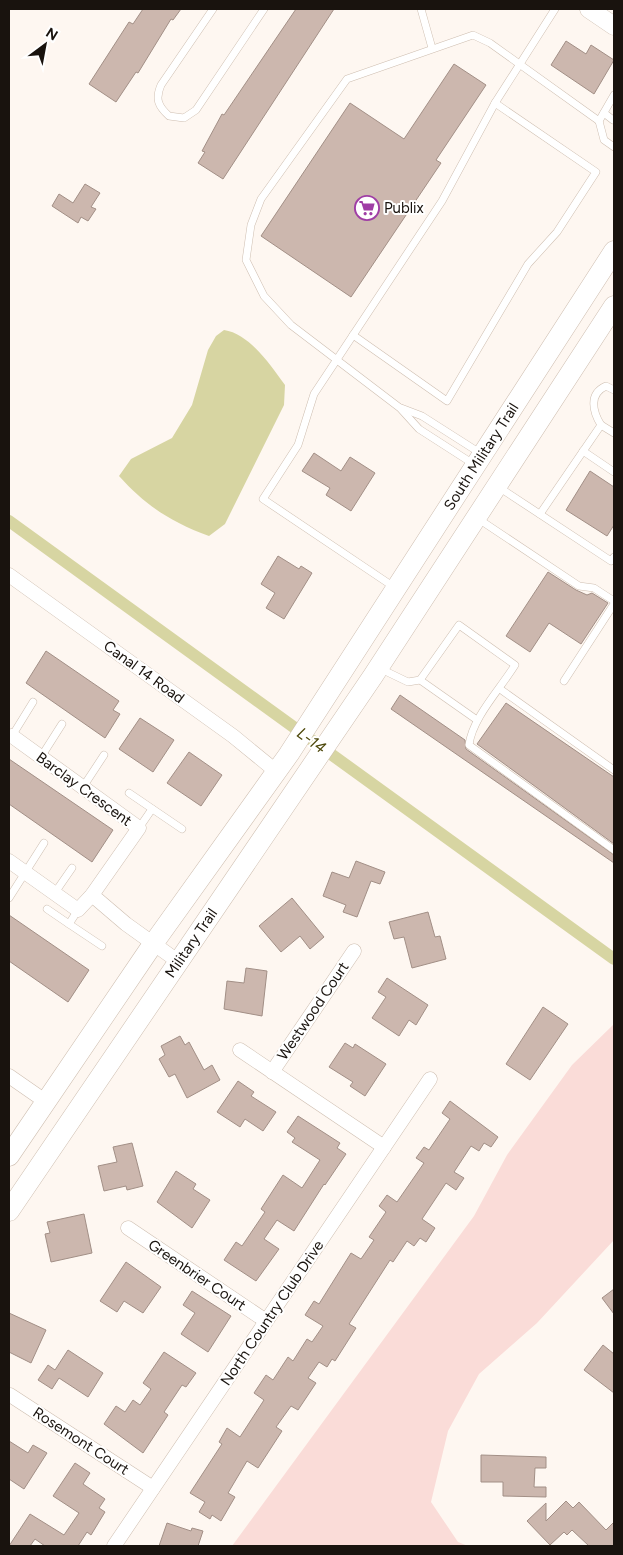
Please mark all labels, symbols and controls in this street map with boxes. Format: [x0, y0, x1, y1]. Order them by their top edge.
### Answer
north arrow [20, 20, 70, 70]
text: N [43, 24, 61, 44]
supermarket icon: Publix [354, 195, 380, 221]
place label: Publix [384, 199, 424, 217]
street label: South Military Trail [440, 400, 522, 514]
street label: Canal 14 Road [100, 637, 188, 707]
water label: L-14 [293, 723, 330, 757]
street label: Barclay Crescent [33, 748, 136, 830]
street label: Military Trail [161, 905, 221, 981]
street label: Westwood Court [273, 958, 353, 1064]
street label: Greenbrier Court [145, 1236, 250, 1315]
street label: North Country Club Drive [217, 1237, 327, 1389]
street label: Rosemont Court [30, 1403, 133, 1479]

